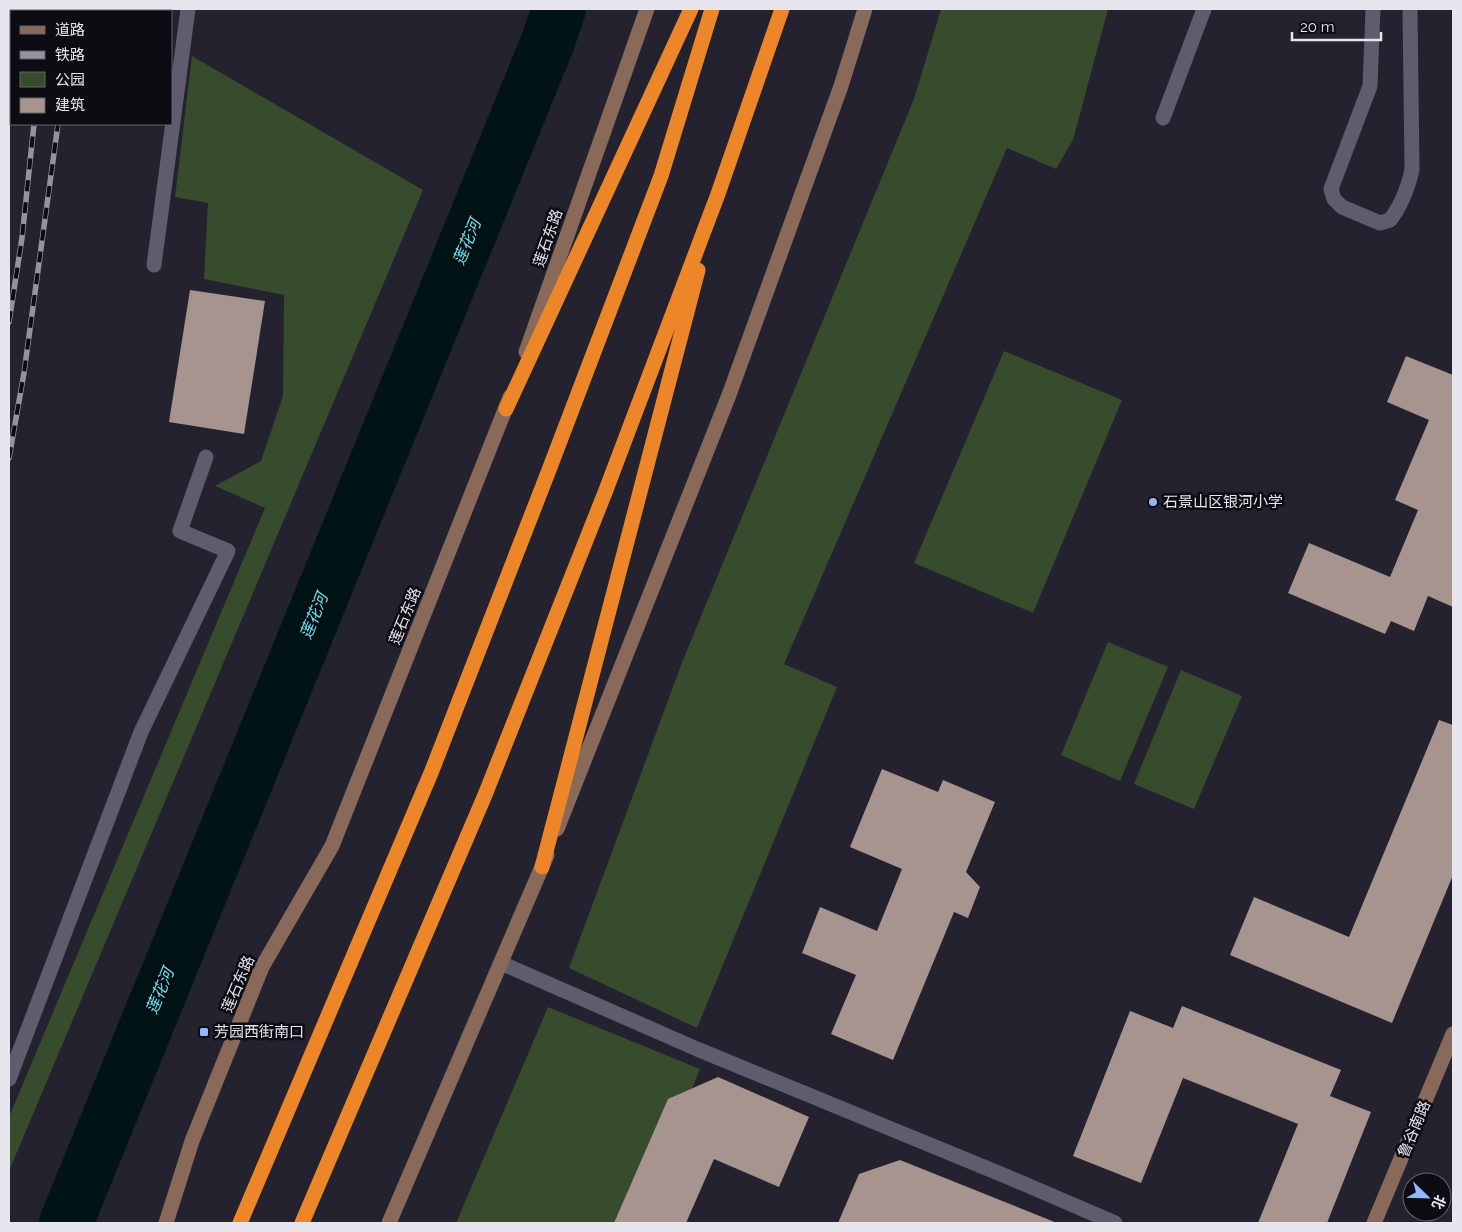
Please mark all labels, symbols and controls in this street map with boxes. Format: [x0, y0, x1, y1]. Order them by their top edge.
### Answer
legend [10, 10, 172, 125]
scale bar [1292, 10, 1381, 42]
text: 20 m [1300, 18, 1335, 36]
text: 道路 [55, 21, 85, 39]
text: 铁路 [55, 46, 85, 64]
text: 公园 [55, 71, 85, 89]
text: 建筑 [55, 96, 85, 114]
street label: 莲石东路 [530, 207, 566, 269]
water label: 莲花河 [449, 213, 486, 268]
place label: 石景山区银河小学 [1163, 493, 1283, 511]
marker: 石景山区银河小学 [1147, 496, 1159, 508]
street label: 莲石东路 [385, 585, 425, 647]
water label: 莲花河 [296, 587, 333, 642]
street label: 莲石东路 [218, 953, 258, 1015]
water label: 莲花河 [142, 962, 179, 1017]
place label: 芳园西街南口 [214, 1023, 304, 1041]
marker: 芳园西街南口 [198, 1026, 210, 1038]
street label: 鲁谷南路 [1394, 1098, 1434, 1160]
north arrow [1402, 1172, 1452, 1222]
text: 北 [1429, 1193, 1449, 1212]

